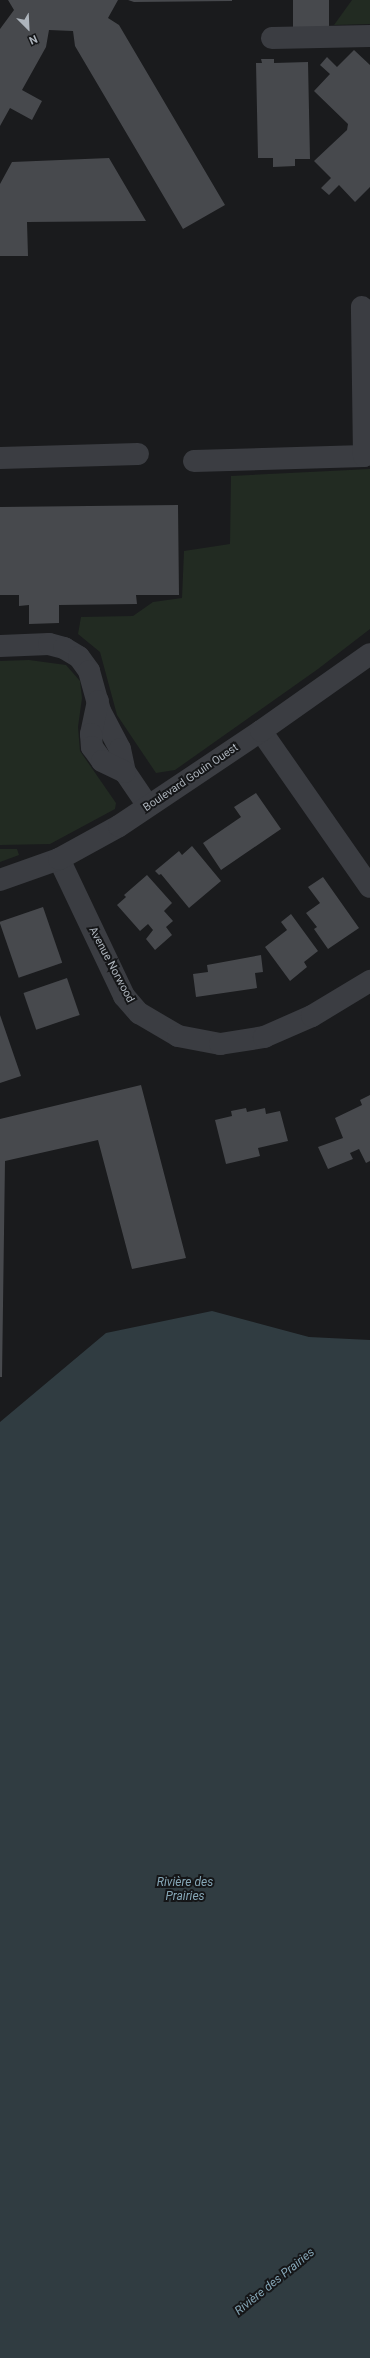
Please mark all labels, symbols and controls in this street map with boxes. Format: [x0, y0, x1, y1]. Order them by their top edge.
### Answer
north arrow [8, 8, 48, 48]
text: N [27, 32, 39, 47]
street label: Boulevard Gouin Ouest [141, 741, 241, 815]
street label: Avenue Norwood [86, 925, 136, 1005]
water label: Rivière des Prairies [157, 1876, 213, 1904]
water label: Rivière des Prairies [232, 2245, 318, 2319]

